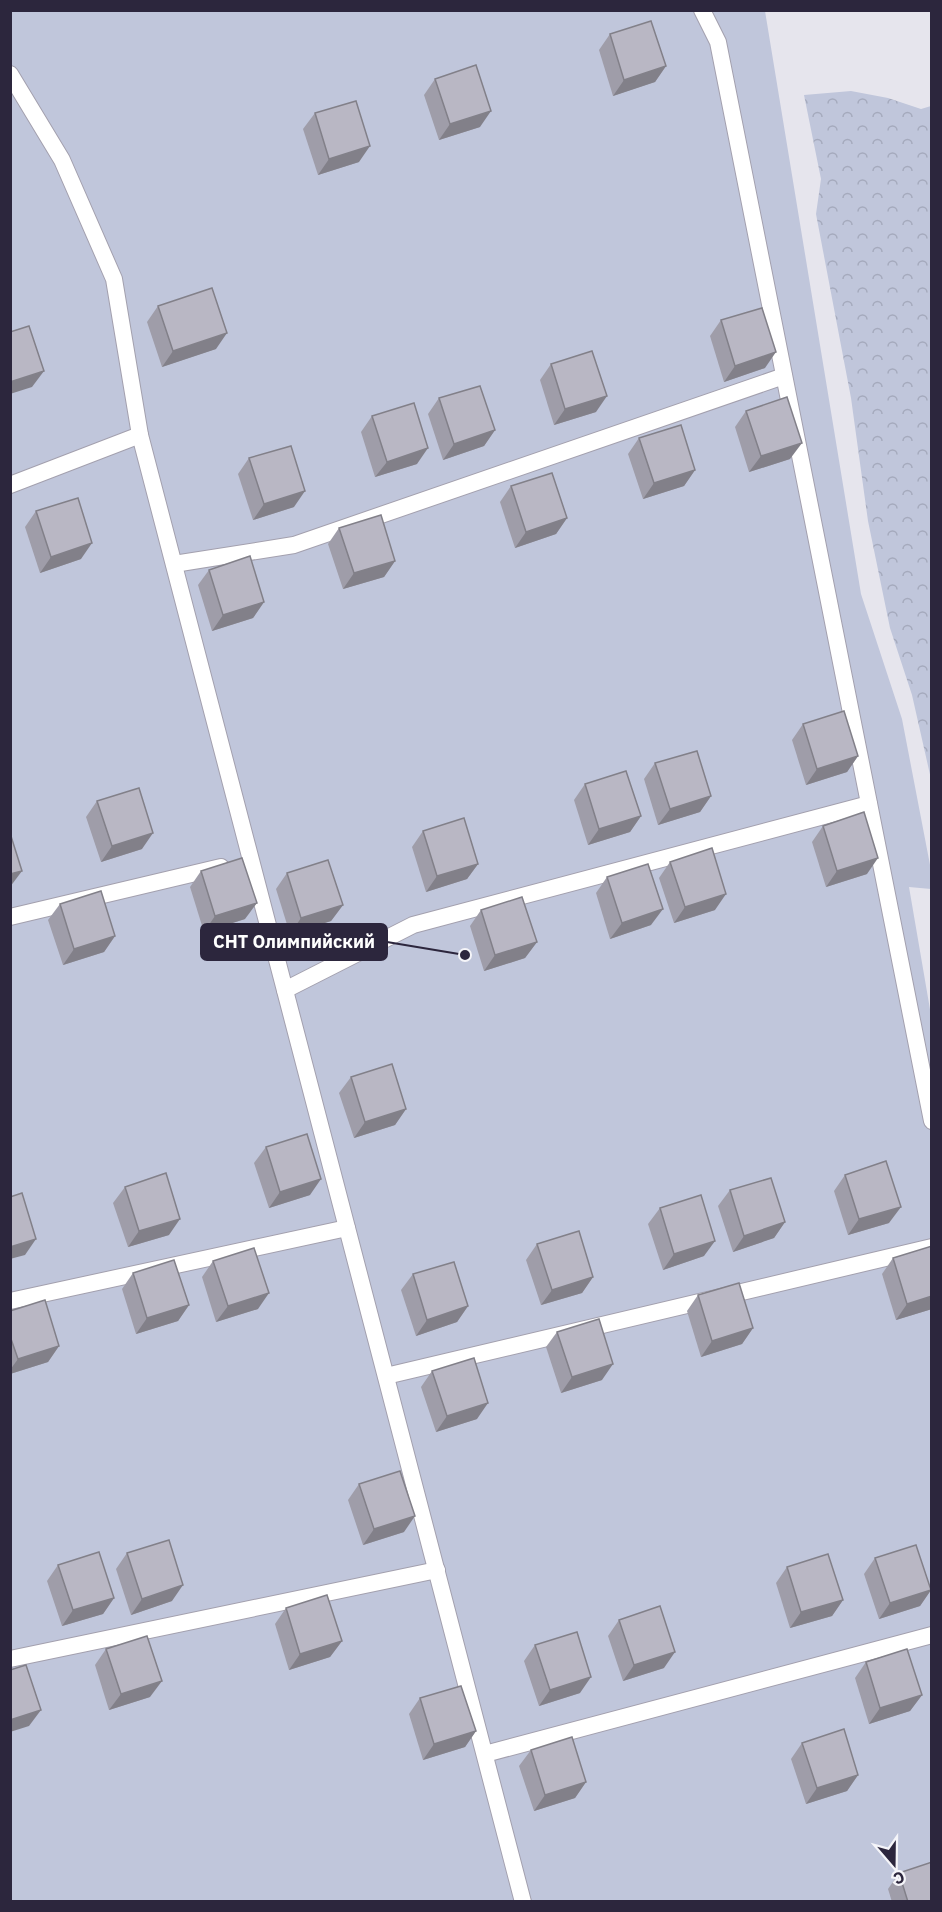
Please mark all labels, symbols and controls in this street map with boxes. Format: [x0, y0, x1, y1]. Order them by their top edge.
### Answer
callout: СНТ Олимпийский [201, 924, 387, 960]
text: СНТ Олимпийский [213, 930, 375, 953]
north arrow [864, 1834, 924, 1894]
text: С [891, 1867, 907, 1889]

